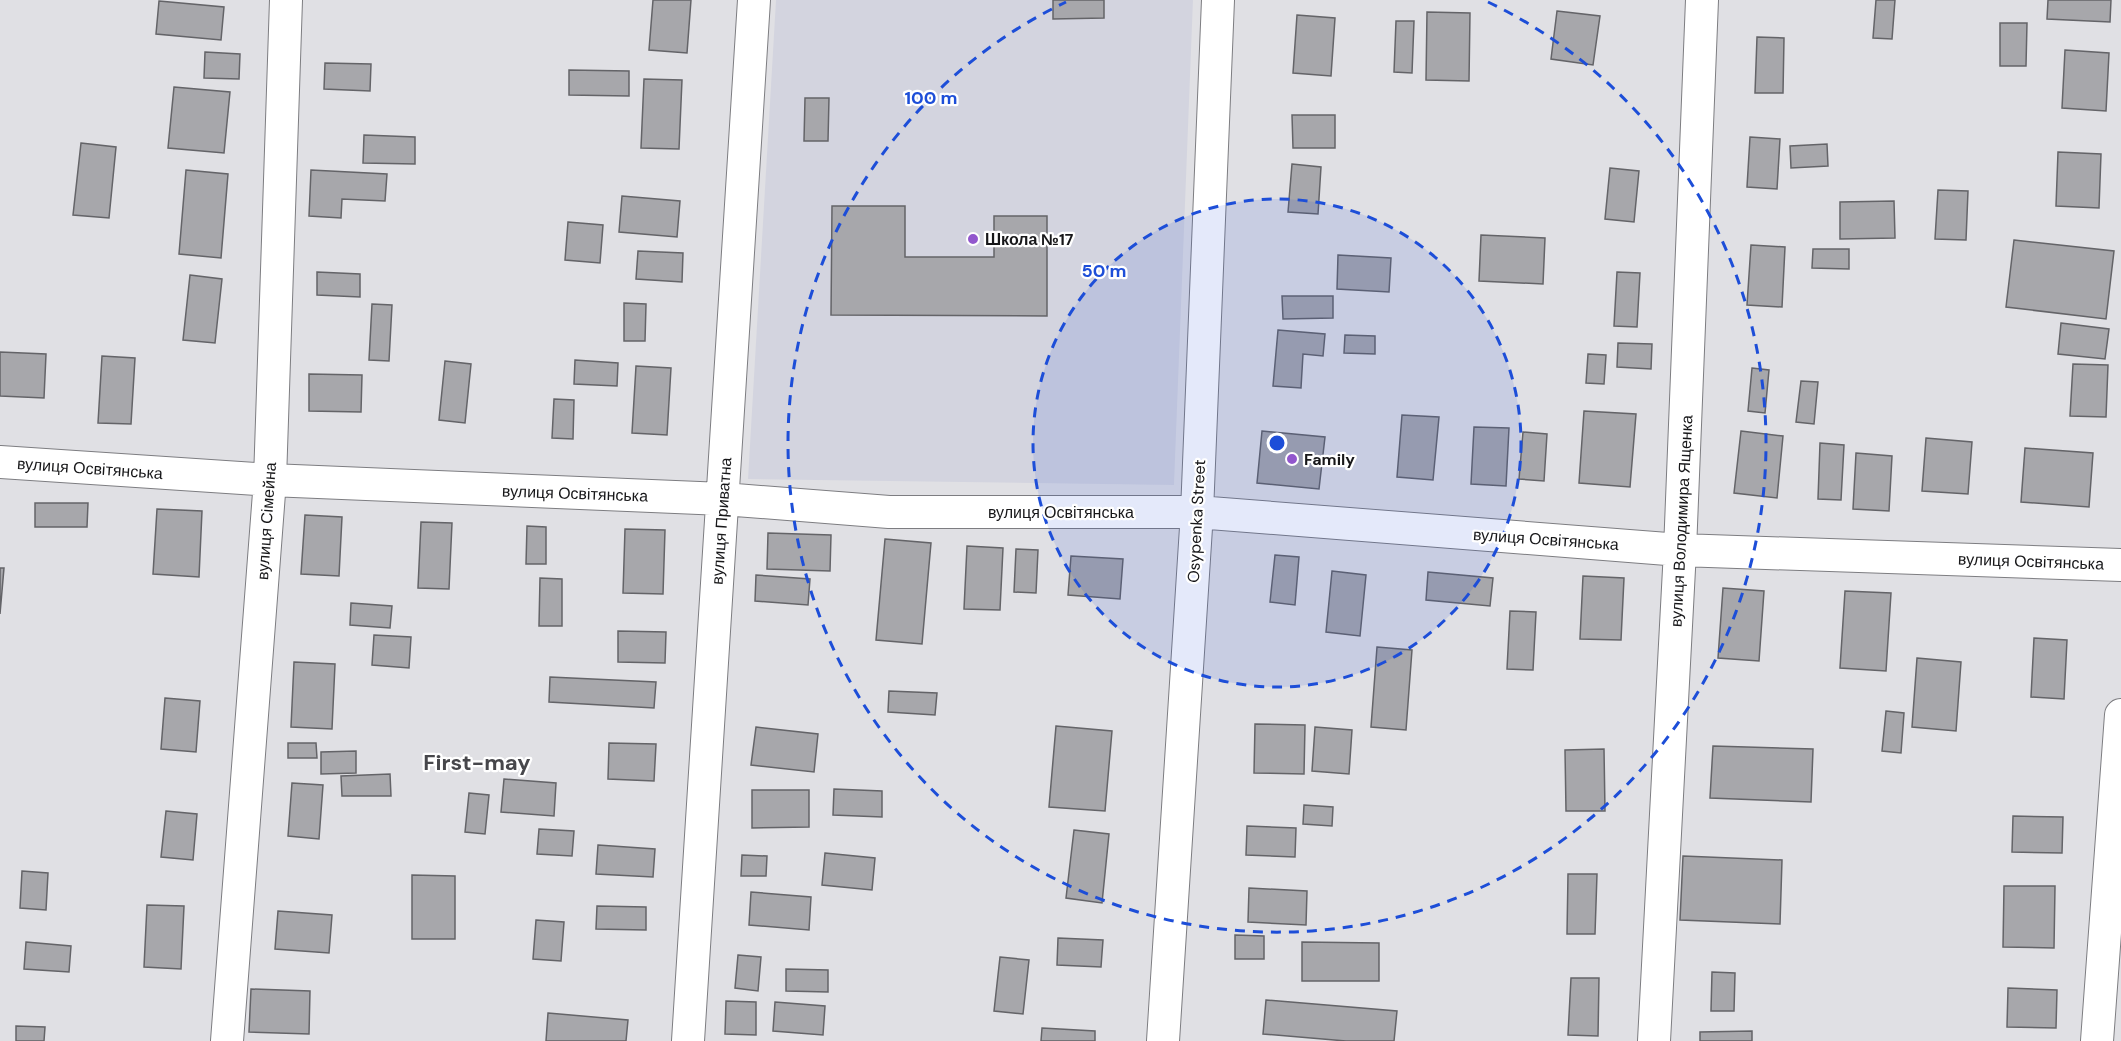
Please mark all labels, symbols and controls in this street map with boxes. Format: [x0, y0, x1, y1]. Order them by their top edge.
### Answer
text: 100 m [904, 86, 958, 110]
place label: Школа №17 [985, 229, 1074, 250]
marker: Школа №17 [966, 232, 980, 246]
text: 50 m [1081, 259, 1127, 283]
street label: вулиця Володимира Ященка [1665, 414, 1698, 628]
centre of rings [1267, 433, 1287, 453]
place label: Family [1304, 449, 1355, 470]
marker: Family [1285, 452, 1299, 466]
street label: вулиця Освітянська [16, 453, 164, 484]
street label: вулиця Приватна [707, 457, 736, 585]
street label: Osypenka Street [1183, 459, 1210, 583]
street label: вулиця Сімейна [252, 461, 281, 581]
street label: вулиця Освітянська [502, 480, 648, 507]
street label: вулиця Освітянська [988, 502, 1134, 523]
street label: вулиця Освітянська [1472, 524, 1620, 555]
street label: вулиця Освітянська [1958, 548, 2104, 575]
district label: First-may [423, 748, 531, 777]

